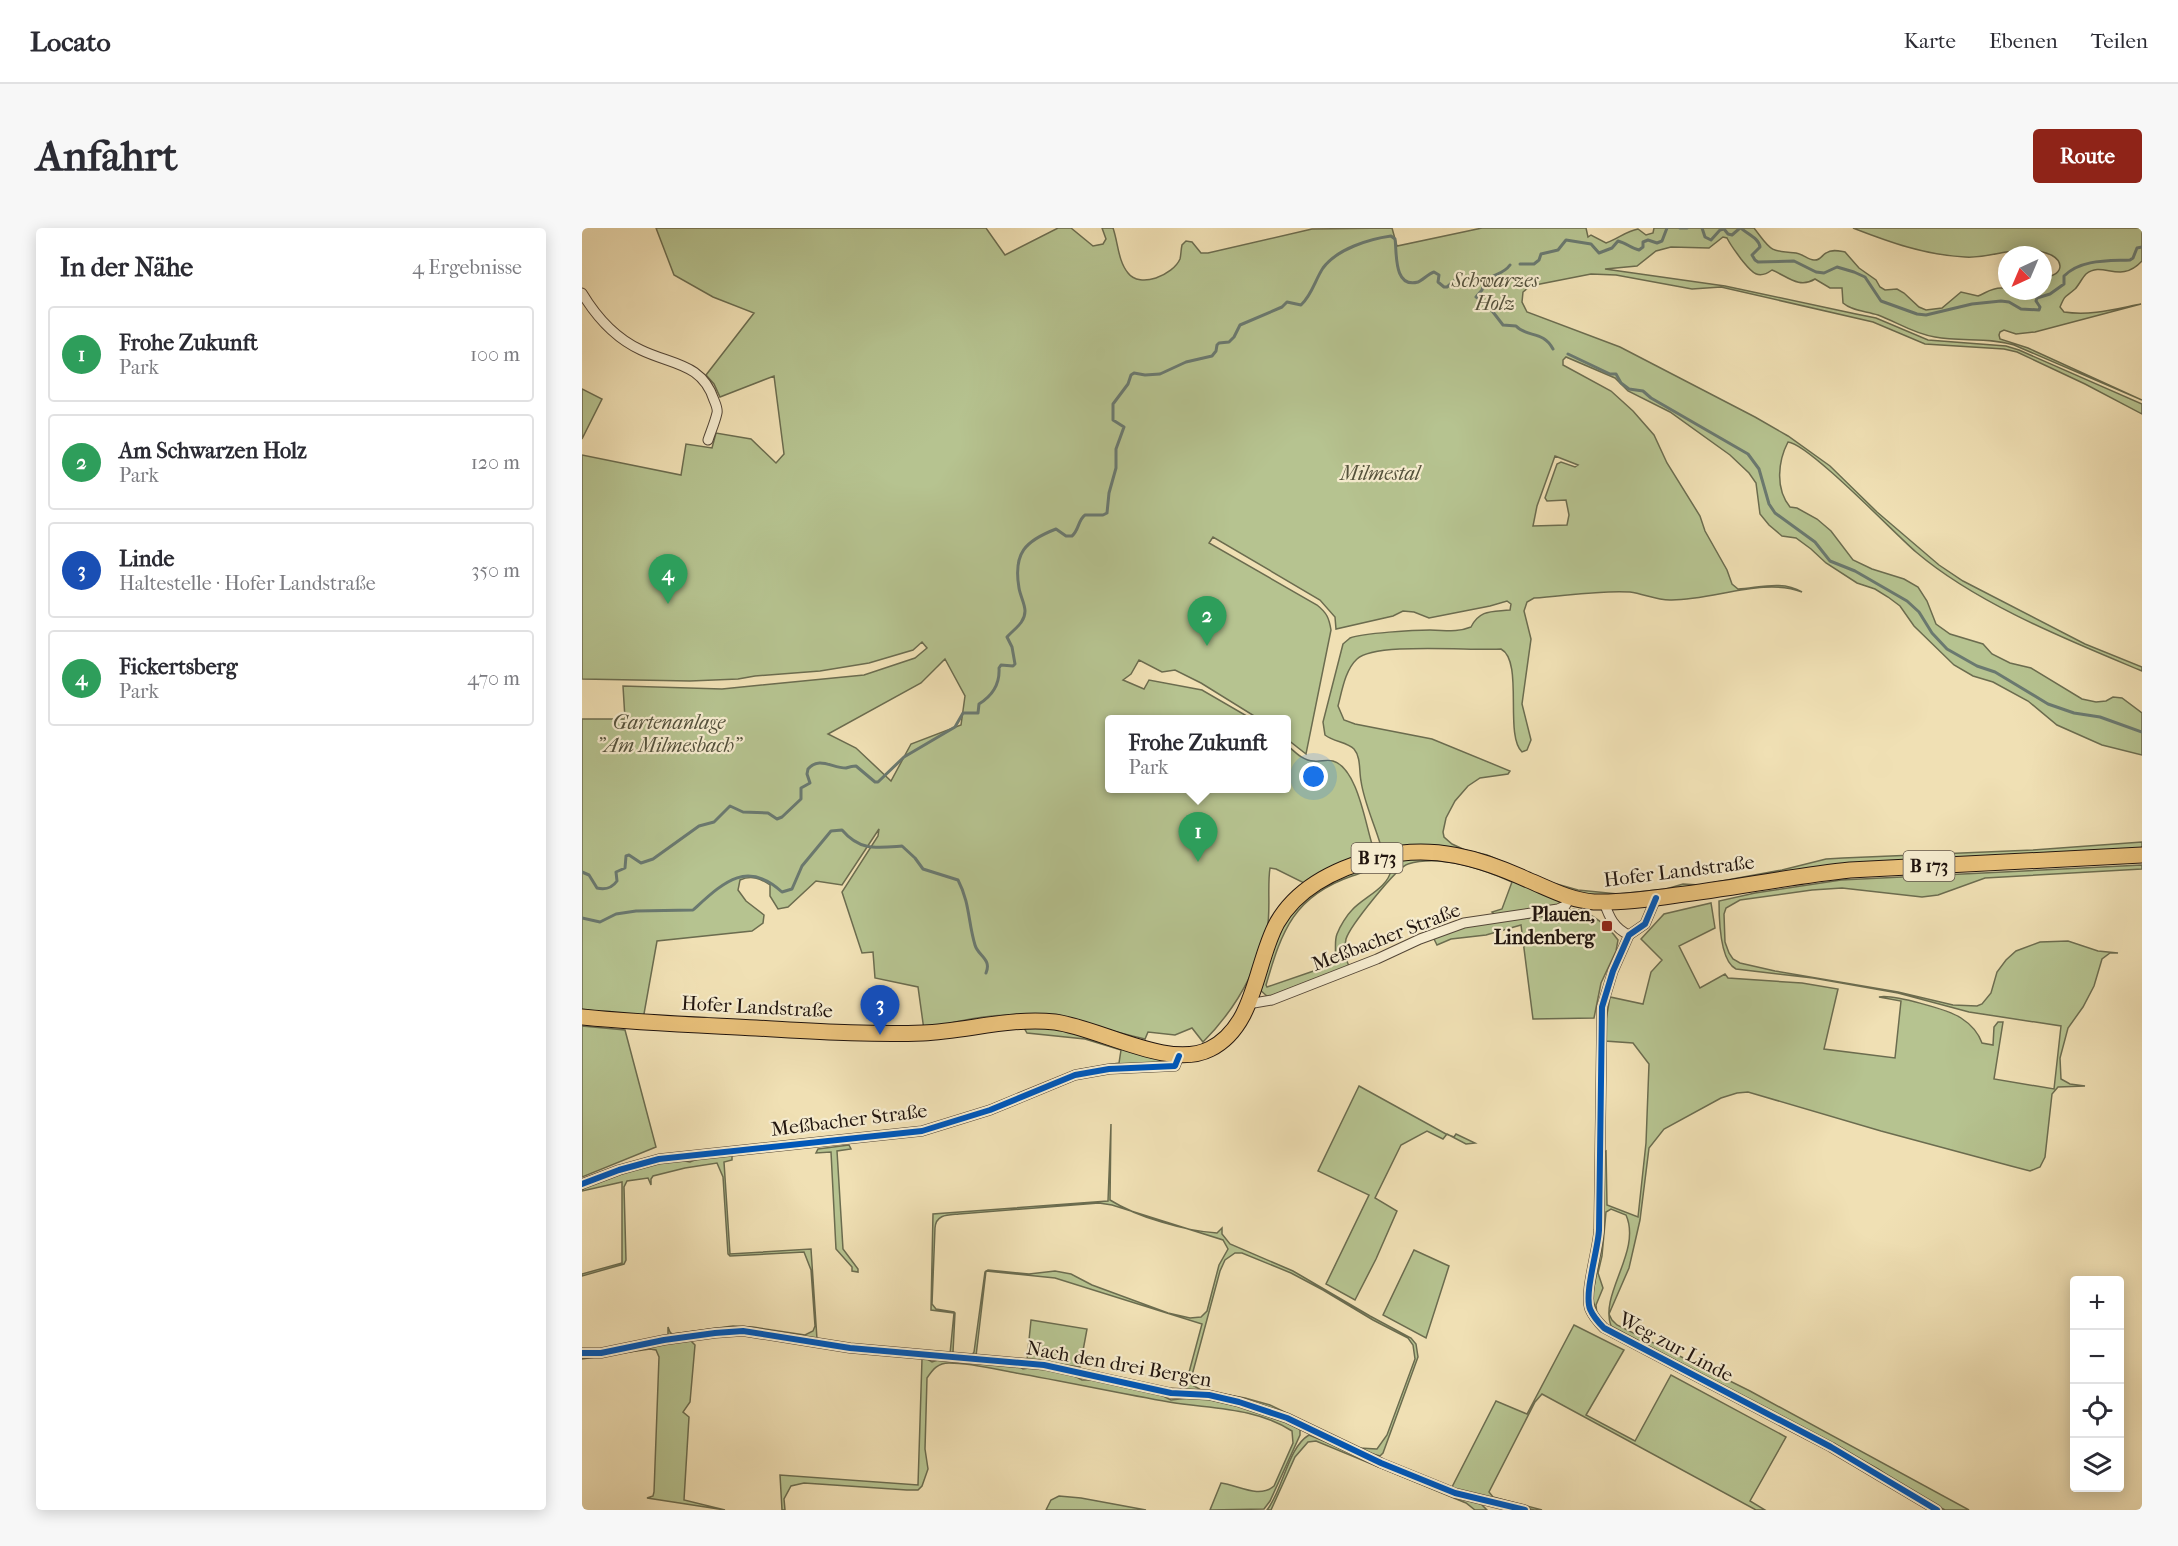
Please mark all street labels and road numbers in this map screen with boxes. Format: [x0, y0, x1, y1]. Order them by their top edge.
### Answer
road number: B 173 [1352, 843, 1402, 873]
street label: Hofer Landstraße [1602, 850, 1756, 892]
road number: B 173 [1904, 851, 1954, 881]
street label: Meßbacher Straße [1308, 898, 1464, 976]
street label: Hofer Landstraße [681, 992, 833, 1022]
street label: Meßbacher Straße [770, 1099, 929, 1141]
street label: Weg zur Linde [1614, 1307, 1737, 1387]
street label: Nach den drei Bergen [1025, 1336, 1214, 1392]

